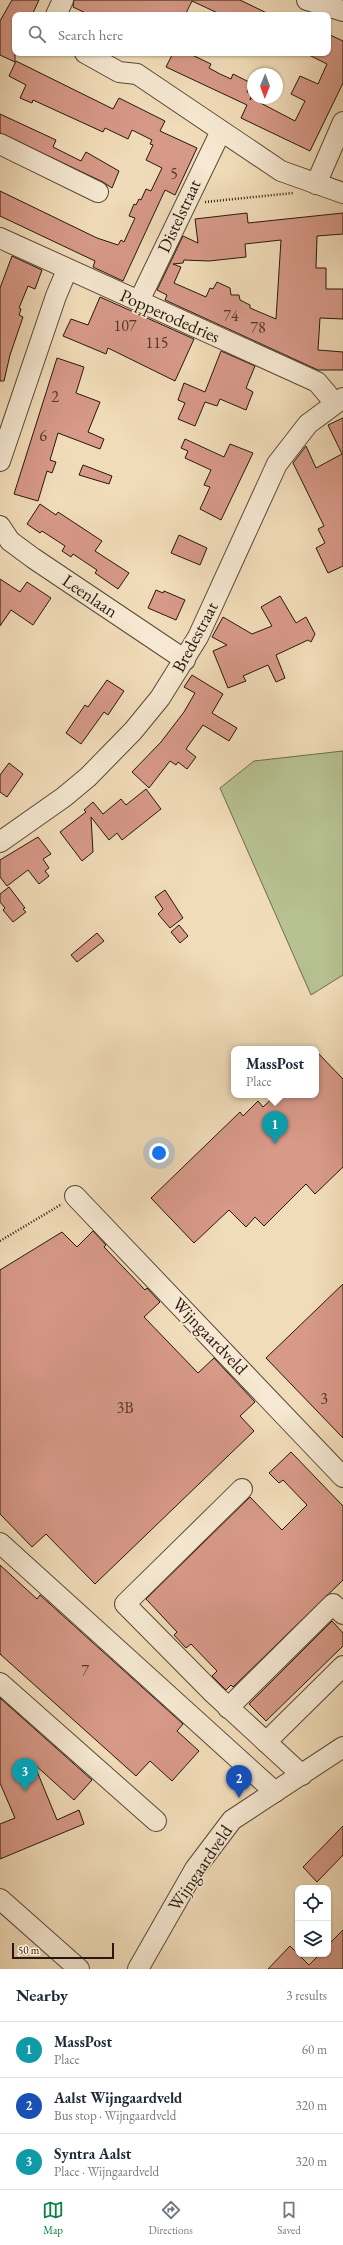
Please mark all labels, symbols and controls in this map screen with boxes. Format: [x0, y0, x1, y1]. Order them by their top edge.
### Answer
search box [12, 12, 331, 56]
icon: search [26, 23, 48, 45]
text: Search here [58, 25, 123, 44]
north arrow [247, 68, 283, 104]
house number: 5 [170, 163, 178, 184]
street label: Distelstraat [152, 175, 206, 256]
street label: Popperodedries [117, 283, 224, 348]
house number: 74 [223, 305, 239, 326]
house number: 107 [113, 315, 137, 336]
house number: 78 [250, 317, 266, 338]
house number: 115 [145, 332, 169, 353]
house number: 2 [51, 386, 59, 407]
house number: 6 [39, 425, 47, 446]
street label: Leenlaan [58, 569, 123, 623]
street label: Bredestraat [166, 597, 223, 676]
popup [231, 1046, 319, 1098]
text: MassPost [246, 1054, 304, 1073]
text: Place [246, 1073, 272, 1090]
pin: 1 [262, 1111, 288, 1144]
your location [149, 1143, 169, 1163]
street label: Wijngaardveld [168, 1292, 254, 1380]
house number: 3 [320, 1388, 328, 1409]
house number: 3B [116, 1397, 134, 1418]
house number: 7 [81, 1660, 89, 1681]
pin: 3 [12, 1758, 38, 1791]
pin: 2 [226, 1765, 252, 1798]
street label: Wijngaardveld [162, 1819, 237, 1915]
map controls [295, 1885, 331, 1957]
button: locate [295, 1885, 331, 1921]
button: layers [295, 1921, 331, 1957]
scale bar [12, 1941, 114, 1960]
text: 50 m [18, 1943, 39, 1957]
text: Nearby [16, 1984, 68, 2006]
text: 3 results [286, 1987, 327, 2004]
text: MassPost [54, 2032, 112, 2051]
text: 1 [26, 2041, 32, 2058]
text: 60 m [302, 2041, 327, 2058]
text: Place [54, 2051, 80, 2068]
text: Aalst Wijngaardveld [54, 2088, 182, 2107]
text: 2 [26, 2097, 32, 2114]
text: 320 m [296, 2097, 327, 2114]
text: Bus stop · Wijngaardveld [54, 2107, 176, 2124]
text: Syntra Aalst [54, 2144, 132, 2163]
text: 3 [26, 2153, 32, 2170]
text: 320 m [296, 2153, 327, 2170]
text: Place · Wijngaardveld [54, 2163, 159, 2180]
tab: Map [42, 2199, 64, 2237]
tab: Directions [149, 2199, 193, 2237]
tab: Saved [277, 2199, 301, 2237]

